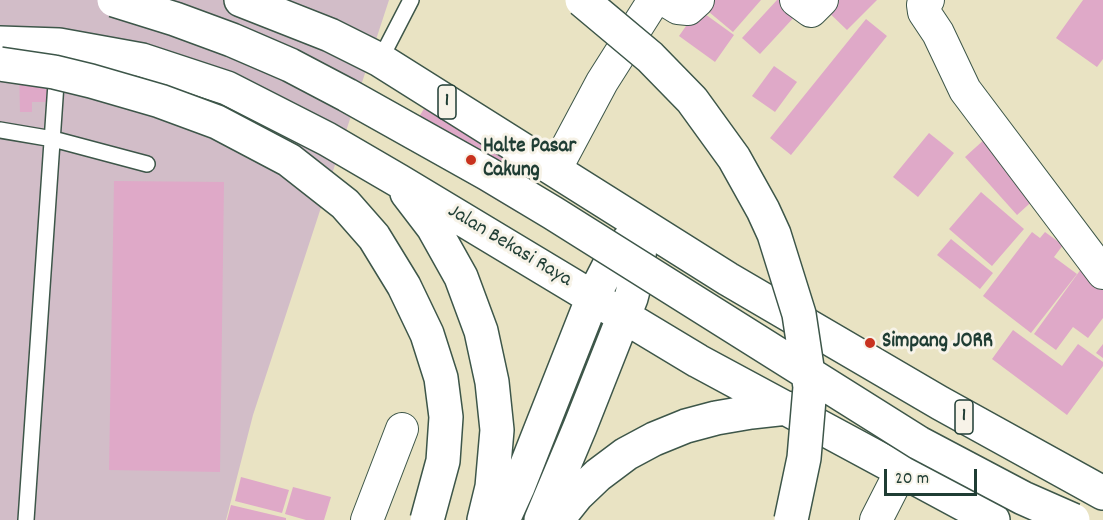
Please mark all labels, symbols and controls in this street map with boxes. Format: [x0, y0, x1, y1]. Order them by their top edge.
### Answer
road number: 1 [438, 85, 456, 119]
place label: Halte Pasar Cakung [483, 135, 576, 185]
marker: Halte Pasar Cakung [464, 153, 478, 167]
street label: Jalan Bekasi Raya [442, 200, 576, 294]
place label: Simpang JORR [882, 330, 993, 356]
marker: Simpang JORR [863, 336, 877, 350]
road number: 1 [955, 400, 973, 434]
scale bar [887, 457, 980, 495]
text: 20 m [895, 467, 929, 492]

